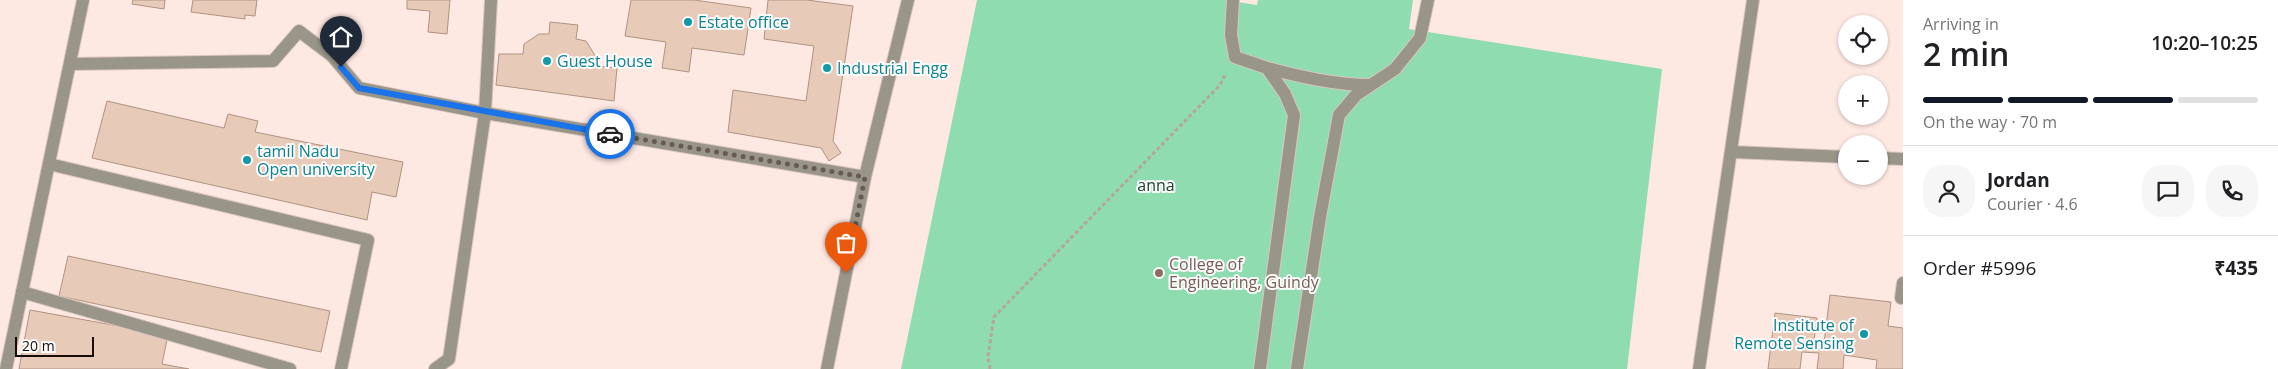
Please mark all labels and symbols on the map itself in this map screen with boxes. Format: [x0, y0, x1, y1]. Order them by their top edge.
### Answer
place label: Estate office [698, 11, 789, 33]
pin [320, 16, 362, 67]
marker: Estate office [682, 16, 694, 28]
place label: Guest House [557, 50, 653, 72]
marker: Guest House [541, 55, 553, 67]
place label: Industrial Engg [837, 57, 948, 79]
marker: Industrial Engg [821, 62, 833, 74]
courier [585, 109, 635, 159]
place label: tamil Nadu Open university [257, 140, 376, 180]
marker: tamil Nadu Open university [241, 154, 253, 166]
park label: anna [1137, 174, 1175, 196]
pin [825, 222, 867, 273]
place label: College of Engineering, Guindy [1169, 253, 1320, 293]
marker: College of Engineering, Guindy [1153, 267, 1165, 279]
place label: Institute of Remote Sensing [1734, 314, 1856, 354]
marker: Institute of Remote Sensing [1858, 328, 1870, 340]
scale bar [15, 334, 94, 357]

